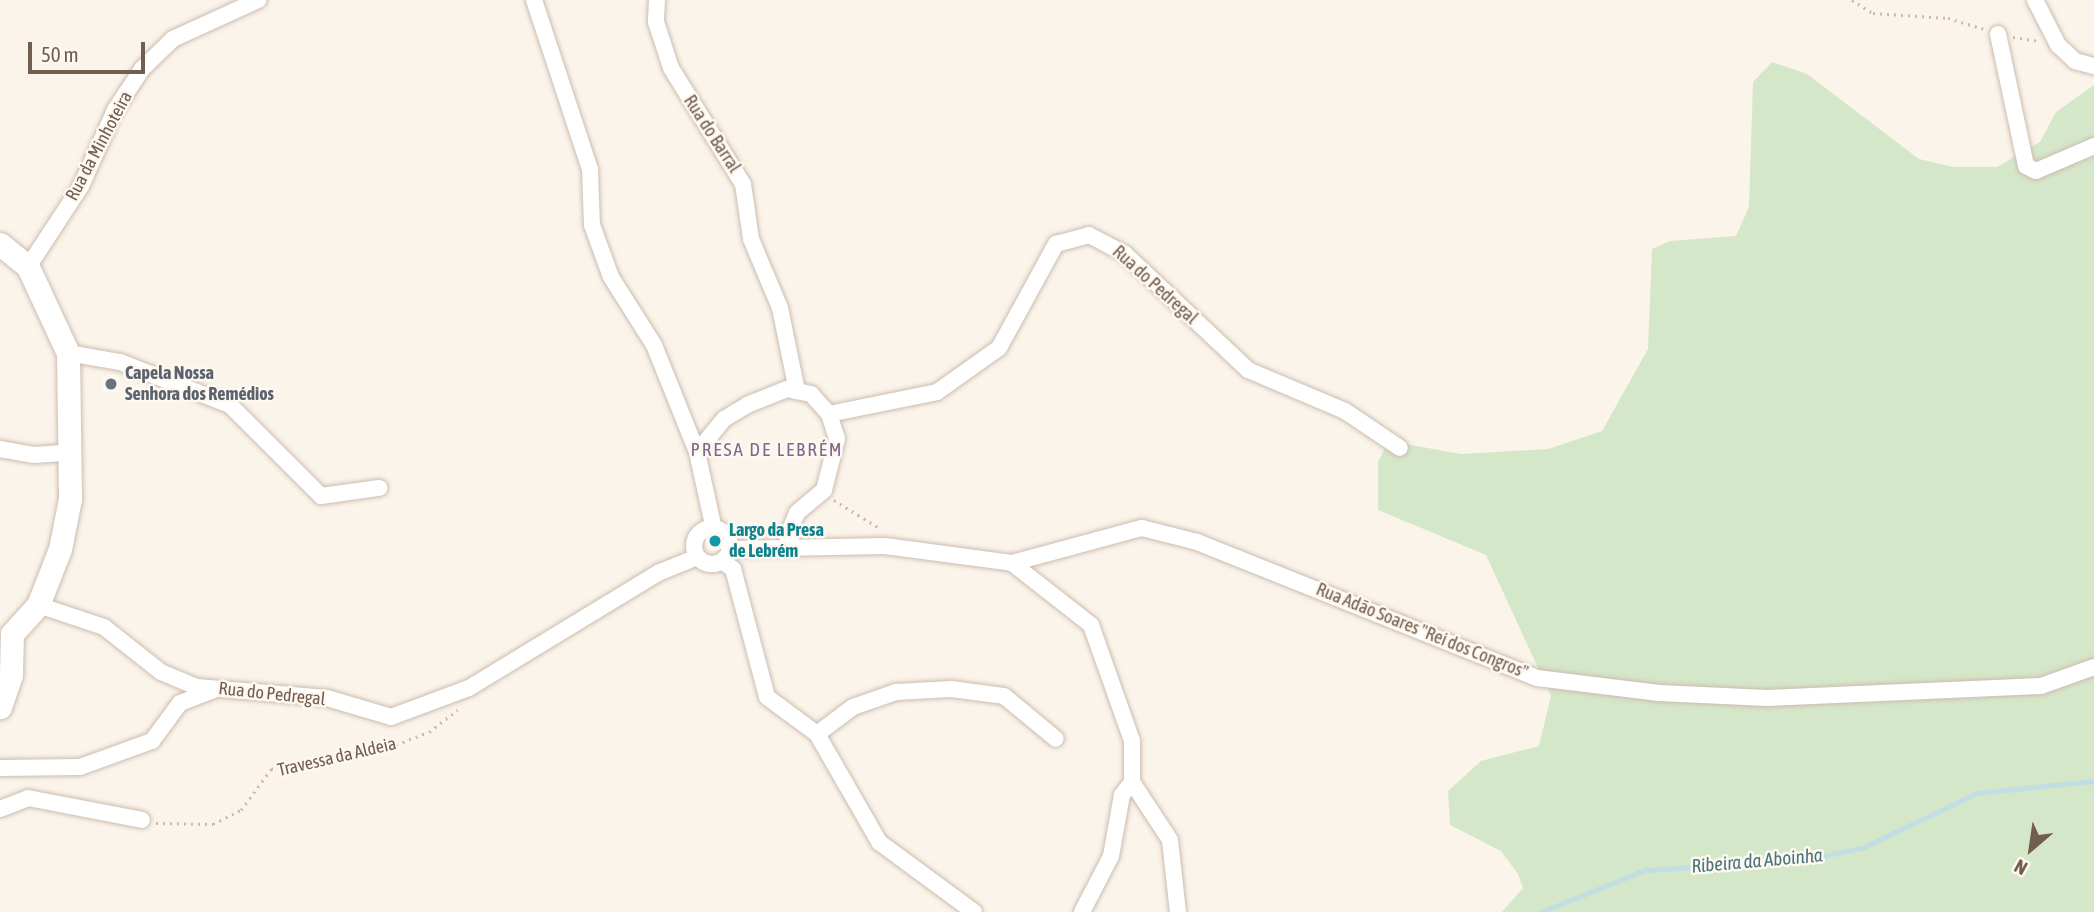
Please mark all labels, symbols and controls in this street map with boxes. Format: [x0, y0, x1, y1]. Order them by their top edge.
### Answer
scale bar [32, 28, 149, 72]
text: 50 m [41, 42, 79, 66]
street label: Rua da Minhoteira [61, 88, 137, 204]
street label: Rua do Barral [679, 91, 745, 177]
street label: Rua do Pedregal [1108, 241, 1202, 329]
place label: Capela Nossa Senhora dos Remédios [125, 363, 274, 406]
marker: Capela Nossa Senhora dos Remédios [103, 376, 119, 392]
district label: PRESA DE LEBRÉM [692, 439, 842, 461]
place label: Largo da Presa de Lebrém [729, 520, 824, 562]
marker: Largo da Presa de Lebrém [707, 533, 723, 549]
street label: Rua Adão Soares "Rei dos Congros" [1313, 579, 1531, 683]
street label: Rua do Pedregal [218, 678, 326, 710]
street label: Travessa da Aldeia [276, 733, 398, 781]
north arrow [1996, 814, 2066, 884]
water label: Ribeira da Aboinha [1690, 844, 1824, 878]
text: N [2011, 855, 2031, 880]

